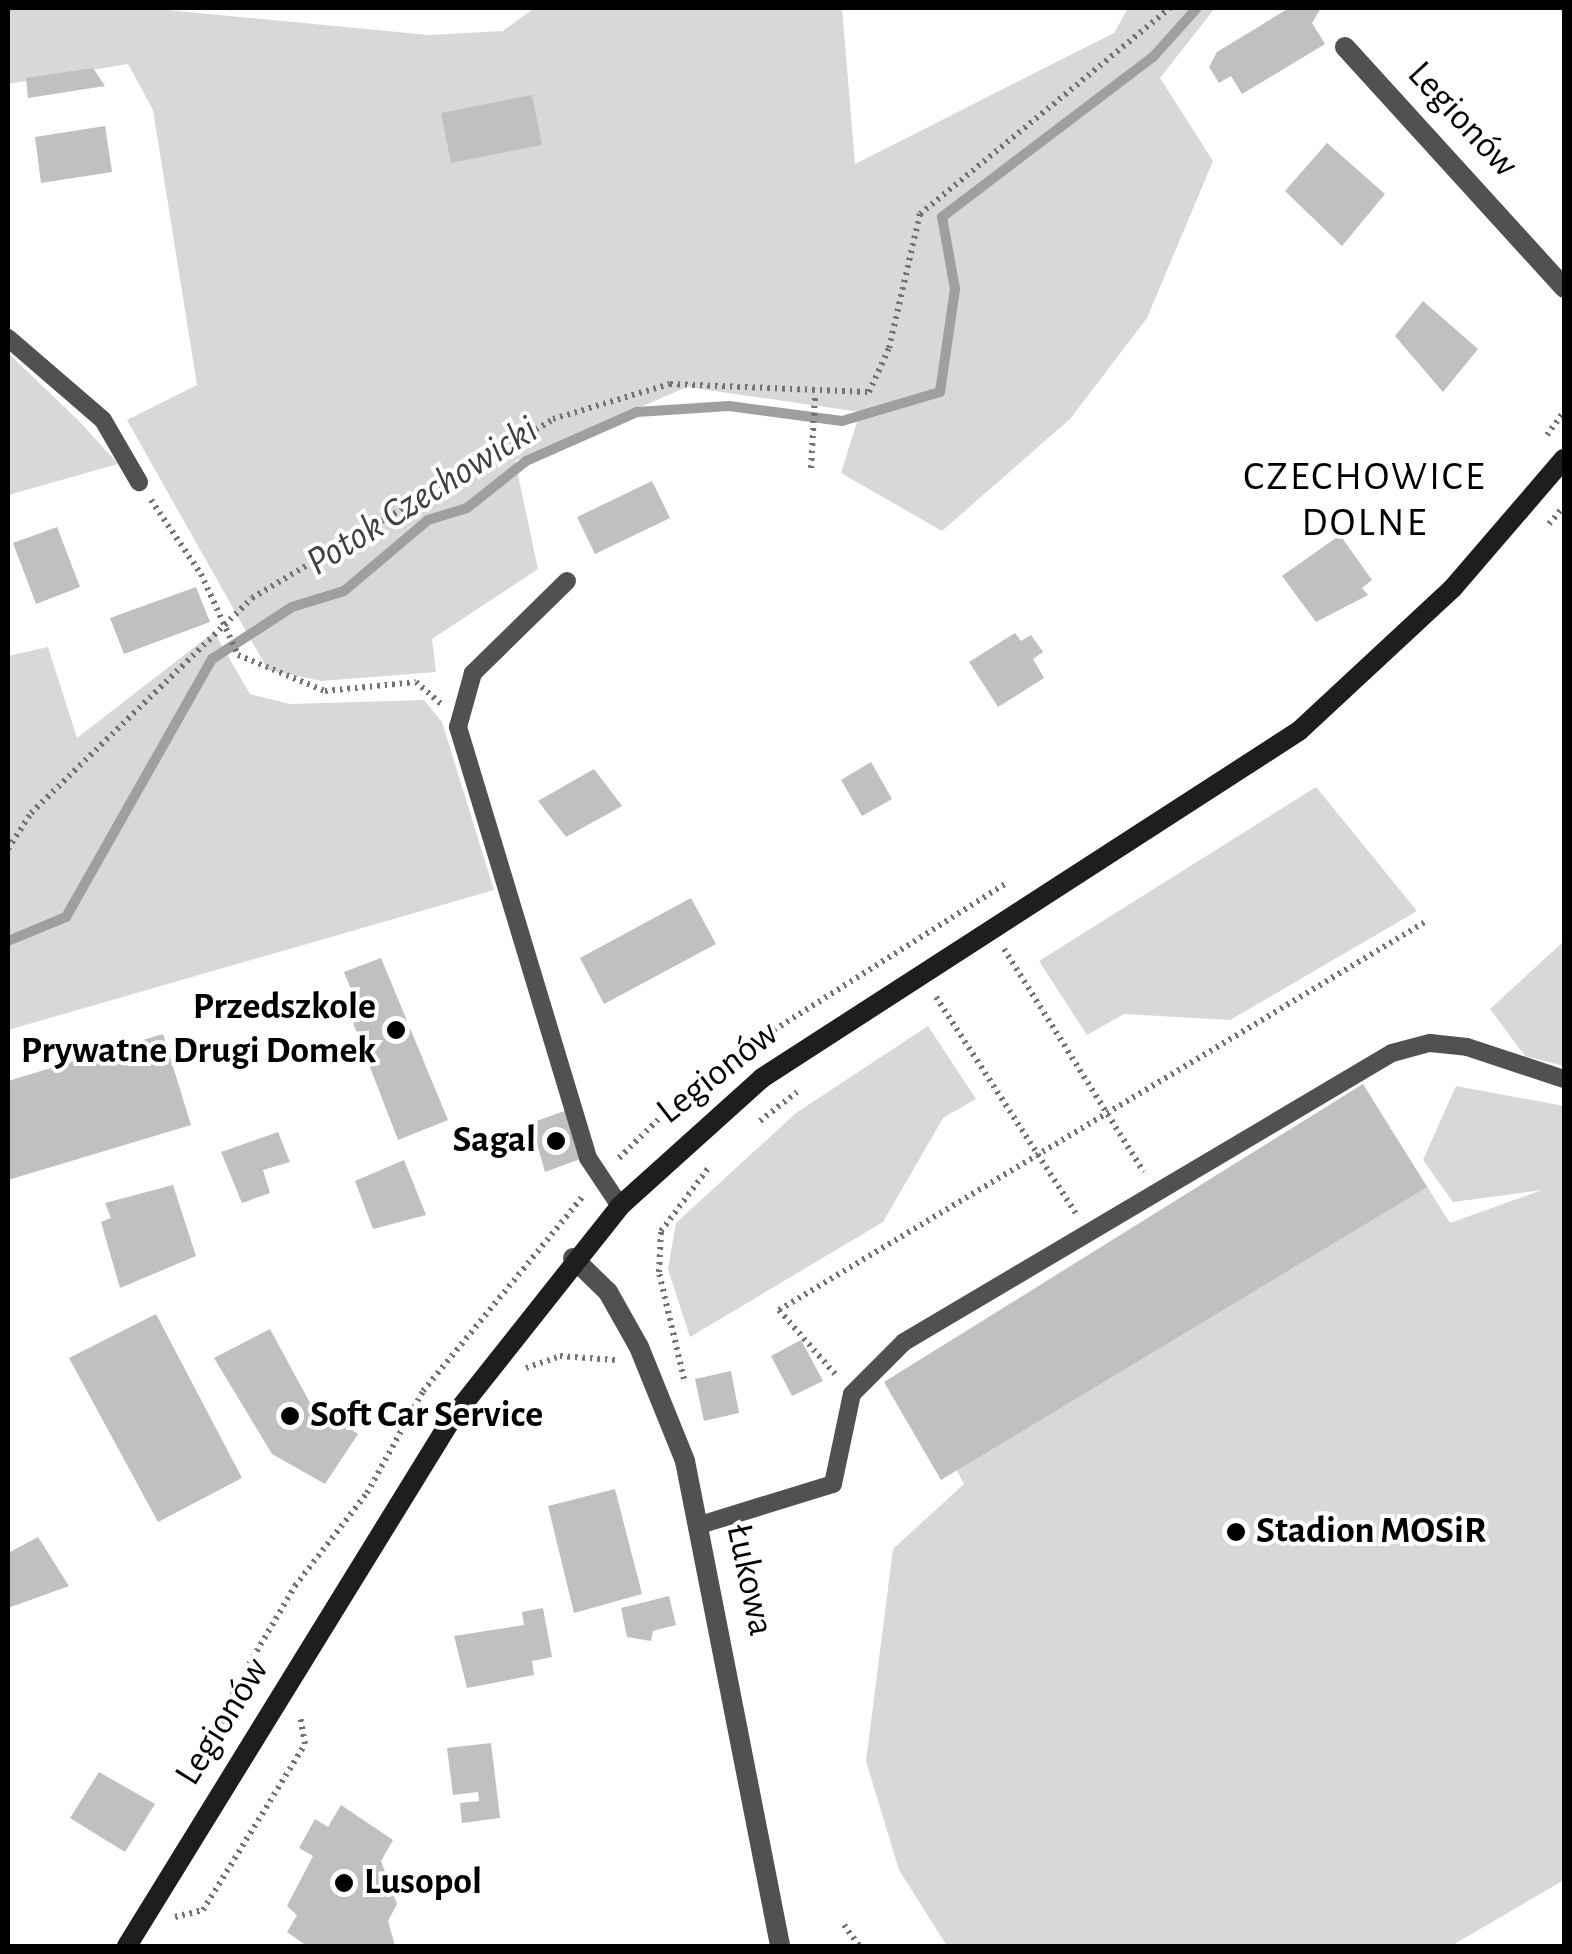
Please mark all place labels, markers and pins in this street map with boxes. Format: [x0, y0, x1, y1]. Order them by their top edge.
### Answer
place label: Przedszkole Prywatne Drugi Domek [21, 985, 376, 1074]
marker: Przedszkole Prywatne Drugi Domek [385, 1019, 407, 1041]
place label: Sagal [453, 1118, 536, 1164]
marker: Sagal [545, 1130, 567, 1152]
place label: Soft Car Service [310, 1393, 543, 1439]
marker: Soft Car Service [279, 1405, 301, 1427]
place label: Stadion MOSiR [1256, 1509, 1486, 1555]
marker: Stadion MOSiR [1225, 1521, 1247, 1543]
place label: Lusopol [364, 1860, 482, 1906]
marker: Lusopol [333, 1872, 355, 1894]

